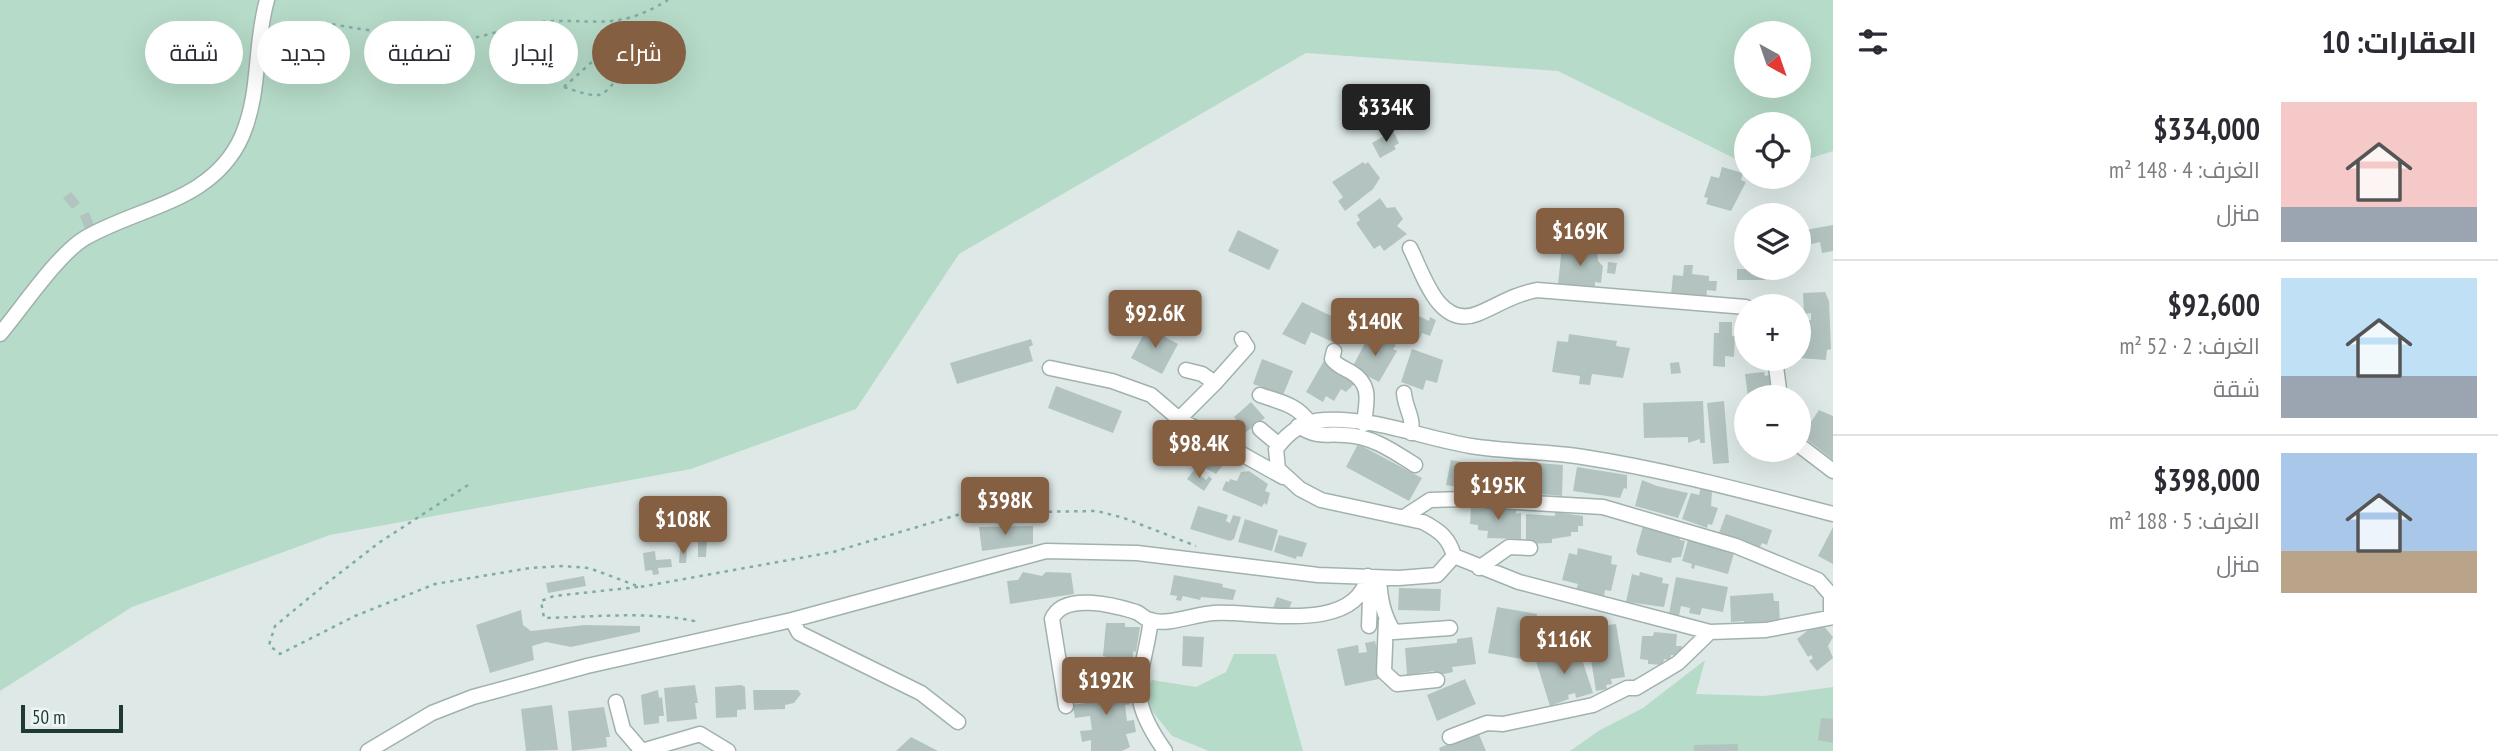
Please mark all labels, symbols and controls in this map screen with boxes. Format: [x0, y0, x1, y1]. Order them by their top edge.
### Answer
chip: شقة [145, 21, 243, 84]
chip: جديد [257, 21, 350, 84]
chip: تصفية [364, 21, 475, 84]
chip: إيجار [489, 21, 578, 84]
chip: شراء [592, 21, 686, 84]
north arrow [1734, 21, 1811, 98]
map controls [1734, 21, 1811, 462]
text: العقارات: 10 [2321, 22, 2477, 61]
icon: filters [1854, 23, 1892, 61]
pin: $334K [1337, 85, 1435, 144]
text: $334K [1358, 92, 1414, 121]
text: $334,000 [2153, 109, 2260, 148]
button: locate [1734, 112, 1811, 189]
icon: home [2337, 130, 2421, 214]
text: الغرف: 4 · 148 m² [2109, 155, 2260, 184]
text: منزل [2216, 198, 2260, 227]
button: layers [1734, 203, 1811, 280]
pin: $169K [1531, 208, 1629, 268]
text: $169K [1552, 216, 1608, 245]
text: $92,600 [2167, 285, 2260, 324]
pin: $92.6K [1098, 290, 1212, 350]
button: + [1734, 294, 1811, 371]
text: $92.6K [1125, 298, 1185, 327]
pin: $140K [1326, 298, 1424, 358]
text: $140K [1347, 306, 1403, 335]
icon: home [2337, 306, 2421, 390]
text: الغرف: 2 · 52 m² [2119, 331, 2260, 360]
text: شقة [2213, 374, 2260, 403]
button: − [1734, 385, 1811, 462]
pin: $98.4K [1142, 420, 1256, 480]
text: $98.4K [1169, 428, 1229, 457]
text: $398,000 [2153, 460, 2260, 499]
pin: $195K [1449, 462, 1547, 522]
text: $195K [1470, 470, 1526, 499]
pin: $398K [956, 477, 1054, 537]
icon: home [2337, 481, 2421, 565]
text: $398K [977, 485, 1033, 514]
pin: $108K [634, 496, 732, 556]
text: $108K [655, 504, 711, 533]
text: الغرف: 5 · 188 m² [2109, 506, 2260, 535]
text: منزل [2216, 549, 2260, 578]
pin: $116K [1515, 616, 1613, 676]
text: $116K [1536, 624, 1592, 653]
pin: $192K [1057, 658, 1155, 717]
text: $192K [1078, 665, 1134, 694]
scale bar [21, 702, 122, 734]
text: 50 m [32, 705, 66, 729]

